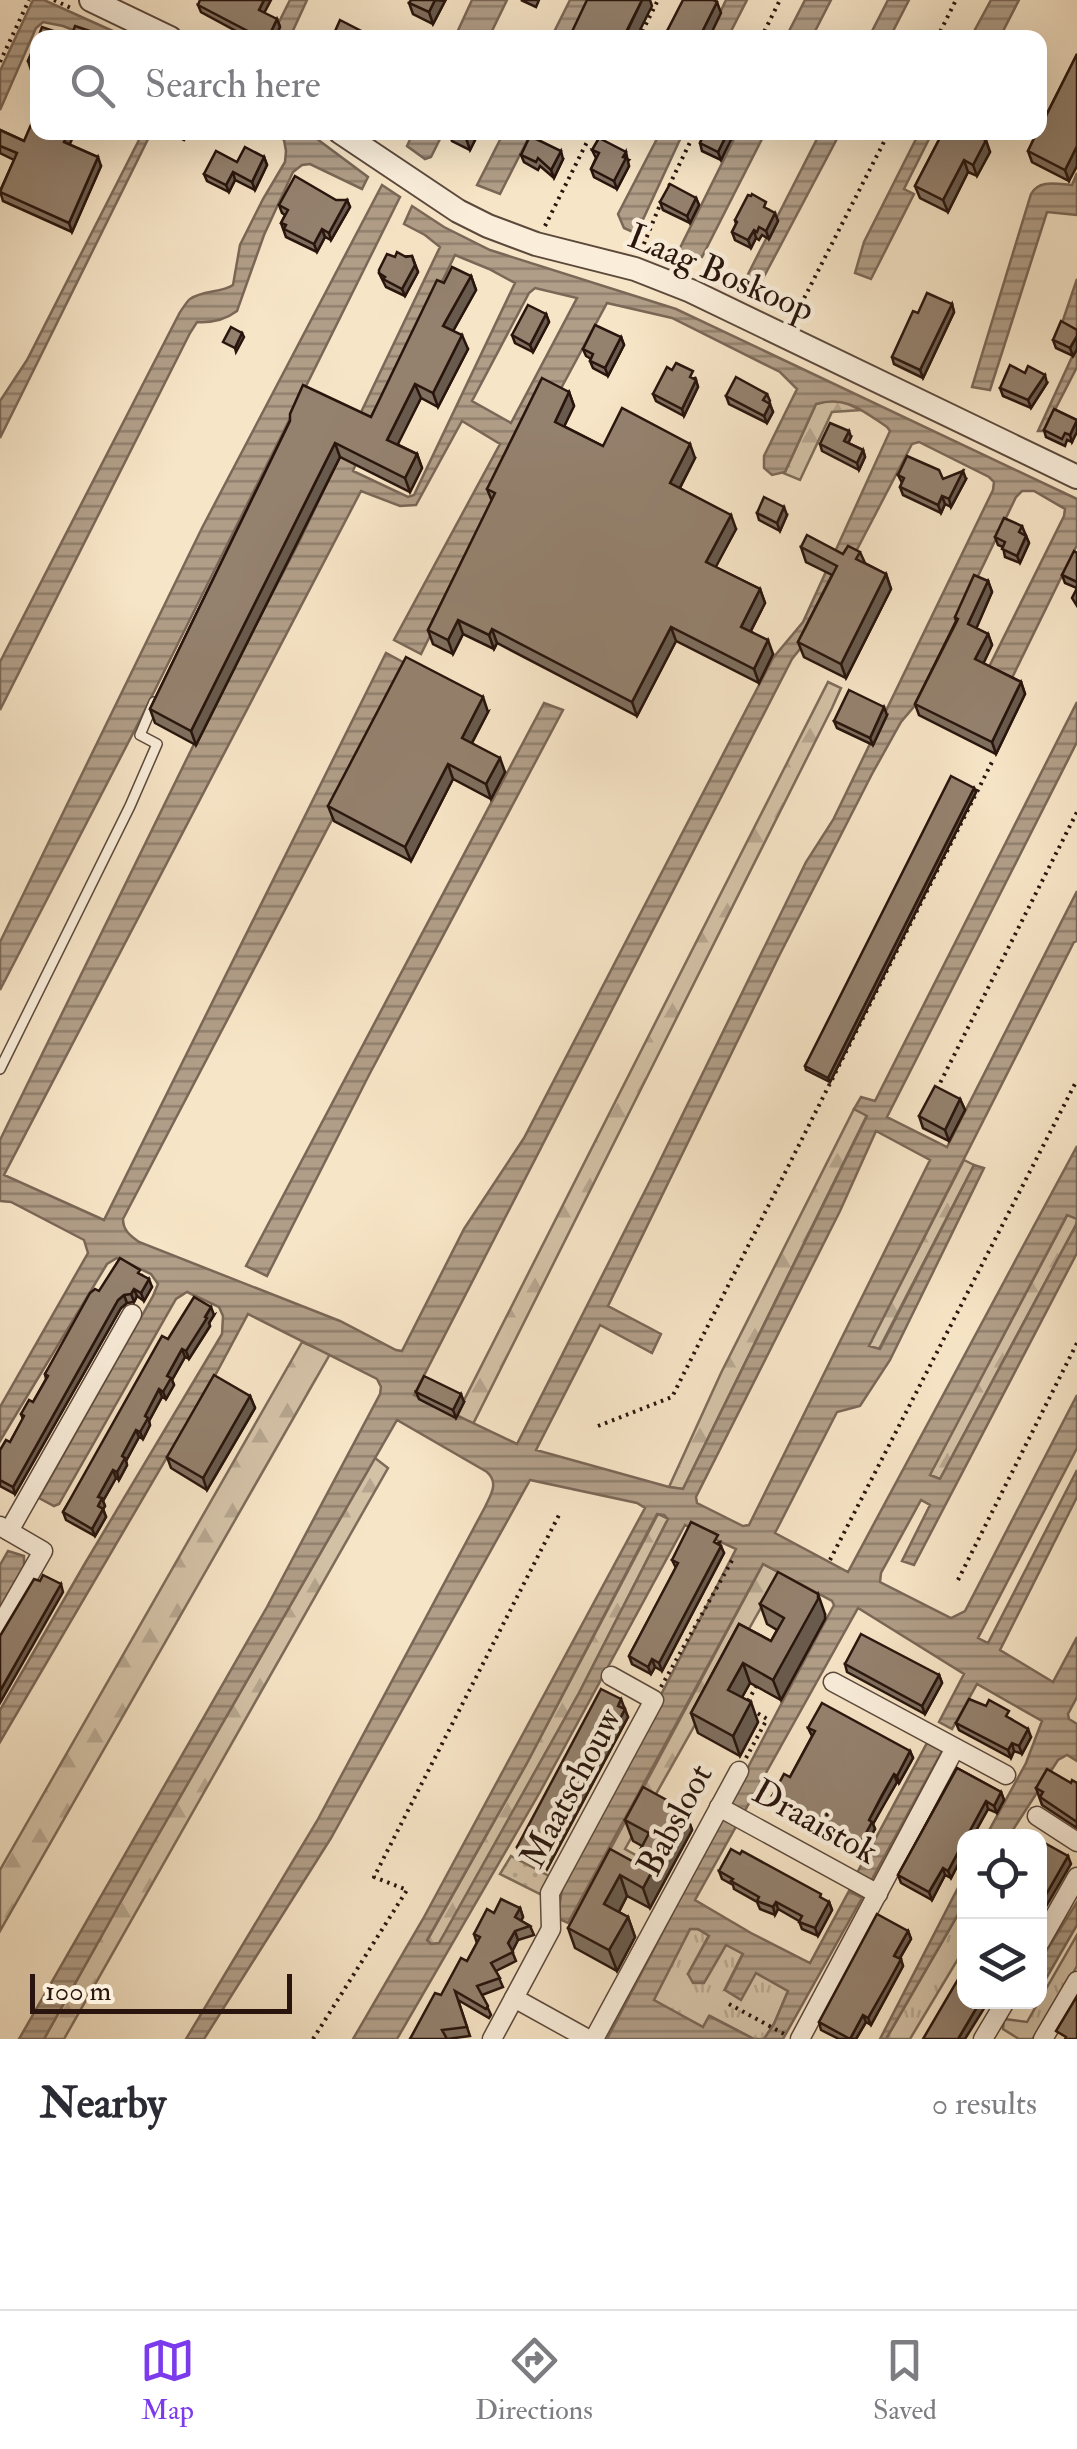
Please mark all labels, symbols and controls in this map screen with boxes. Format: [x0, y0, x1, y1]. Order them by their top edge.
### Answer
search box [30, 30, 1047, 140]
icon: search [65, 58, 120, 113]
text: Search here [145, 61, 321, 109]
street label: Laag Boskoop [621, 214, 821, 332]
street label: Maatschouw [511, 1700, 632, 1875]
street label: Babsloot [627, 1757, 723, 1883]
street label: Draaistok [745, 1770, 885, 1874]
map controls [957, 1829, 1047, 2009]
button: locate [957, 1829, 1047, 1919]
button: layers [957, 1919, 1047, 2009]
scale bar [30, 1969, 292, 2014]
text: 100 m [45, 1974, 111, 2009]
text: Nearby [40, 2078, 166, 2130]
text: 0 results [932, 2084, 1037, 2124]
tab: Map [140, 2333, 195, 2428]
tab: Directions [475, 2333, 593, 2428]
tab: Saved [873, 2333, 937, 2428]

